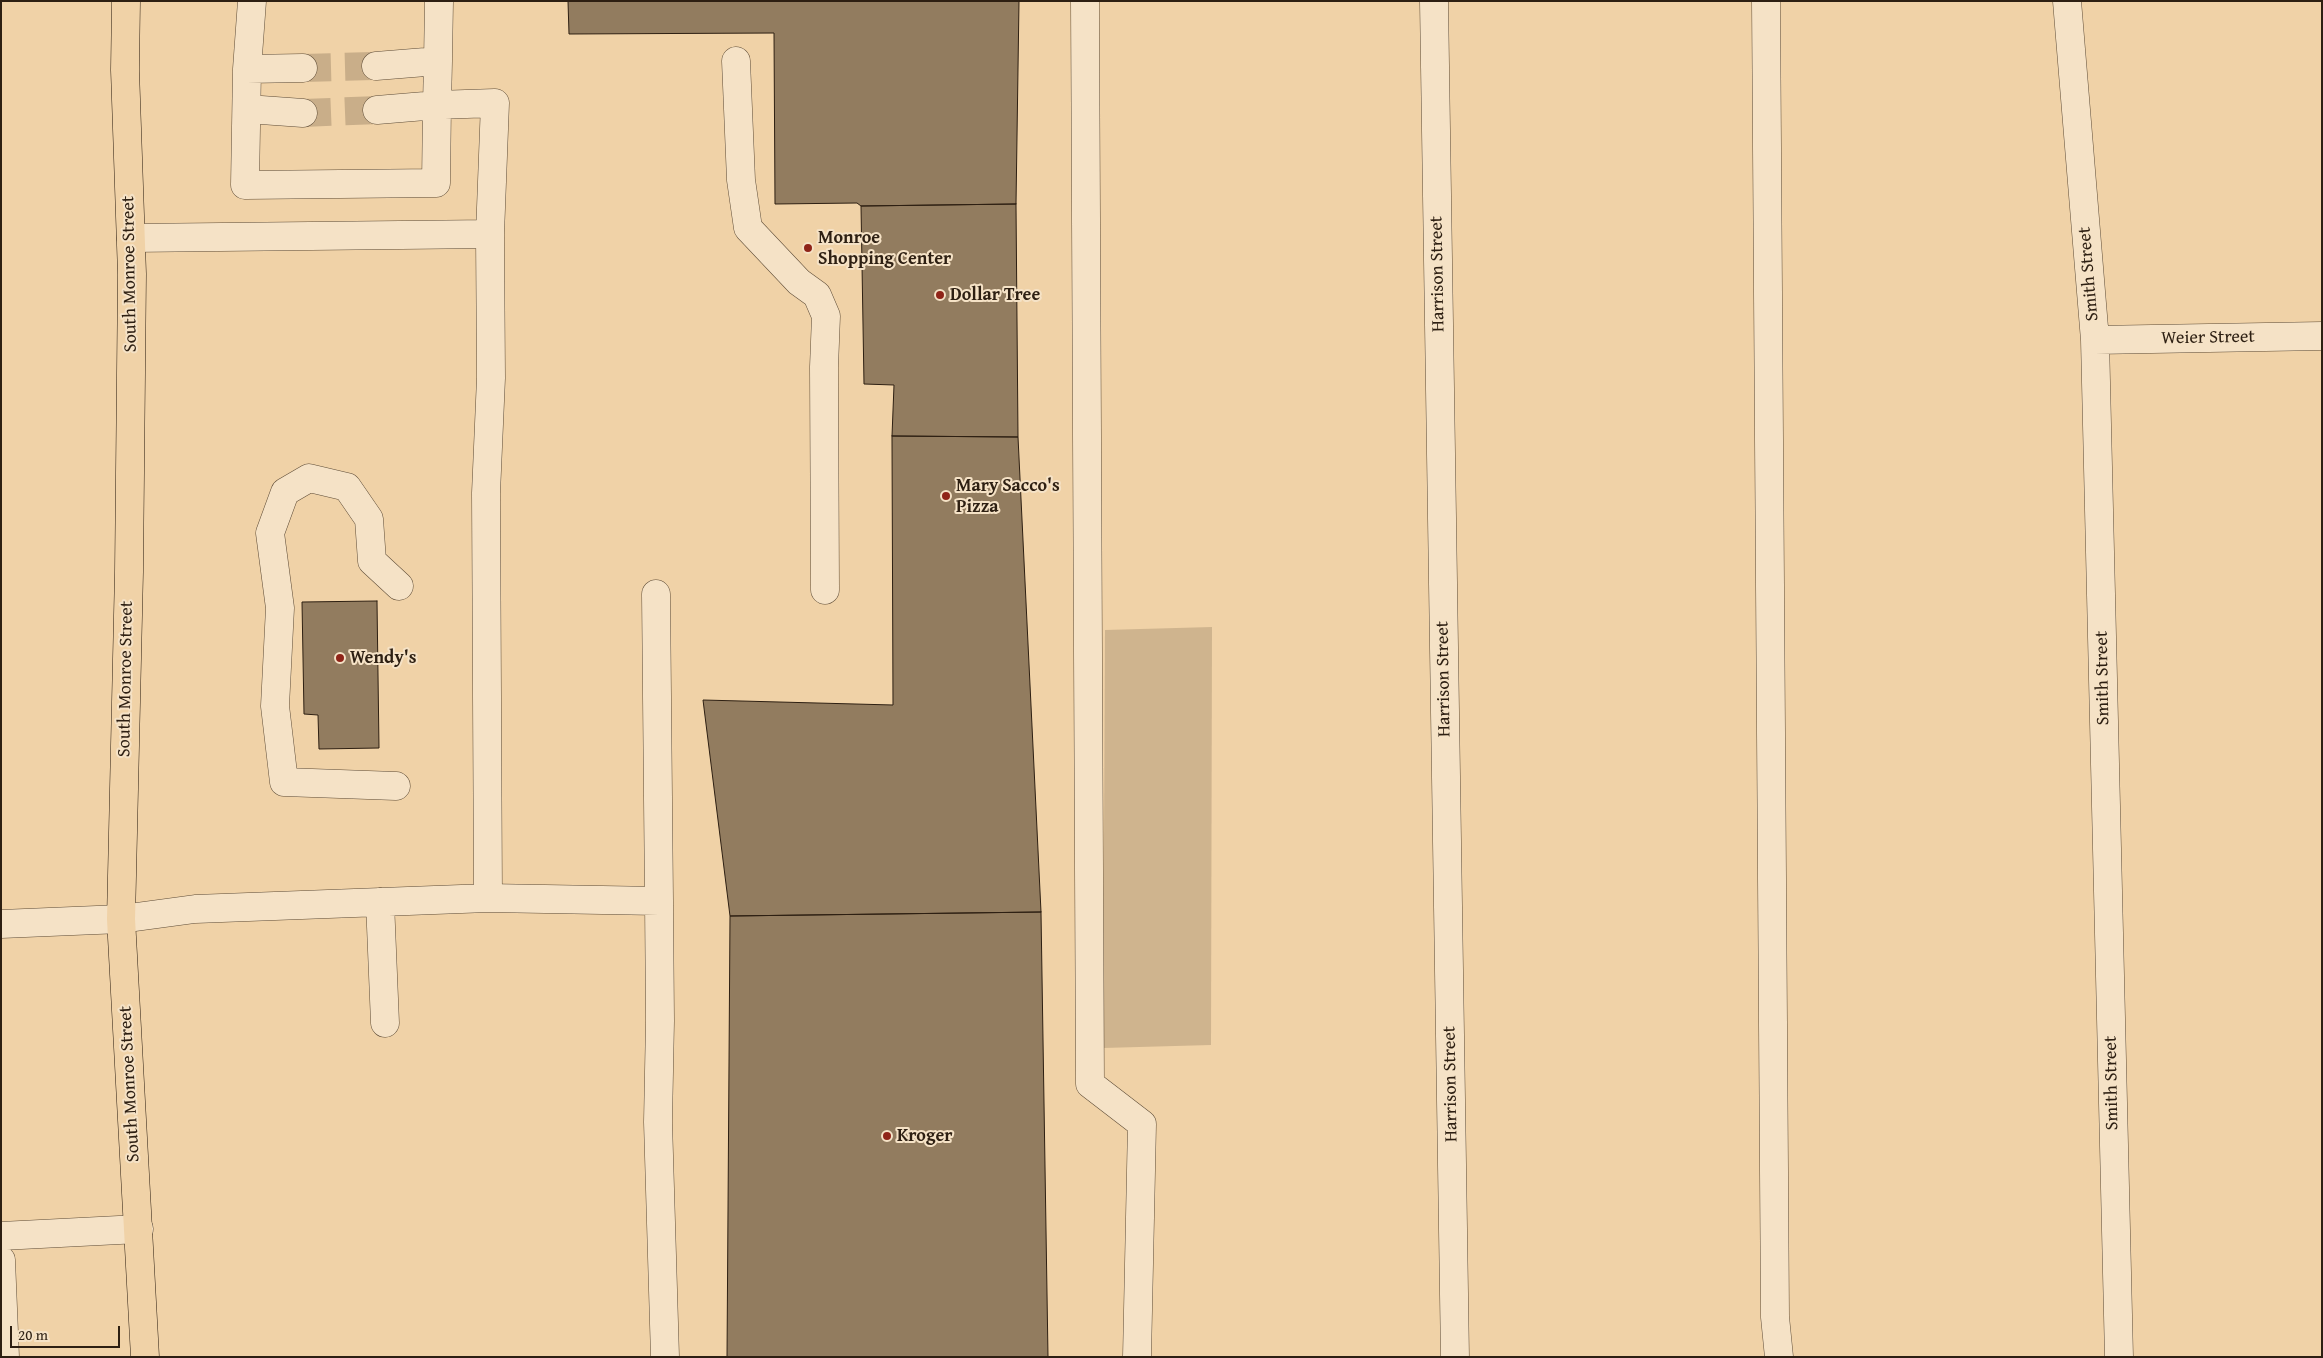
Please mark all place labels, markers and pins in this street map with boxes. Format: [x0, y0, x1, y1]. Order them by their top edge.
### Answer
place label: Monroe Shopping Center [818, 227, 951, 270]
marker: Monroe Shopping Center [802, 242, 814, 254]
place label: Dollar Tree [950, 284, 1040, 306]
marker: Dollar Tree [934, 289, 946, 301]
place label: Mary Sacco's Pizza [956, 475, 1060, 518]
marker: Mary Sacco's Pizza [940, 490, 952, 502]
place label: Wendy's [350, 647, 416, 669]
marker: Wendy's [334, 652, 346, 664]
place label: Kroger [897, 1125, 953, 1147]
marker: Kroger [881, 1130, 893, 1142]

